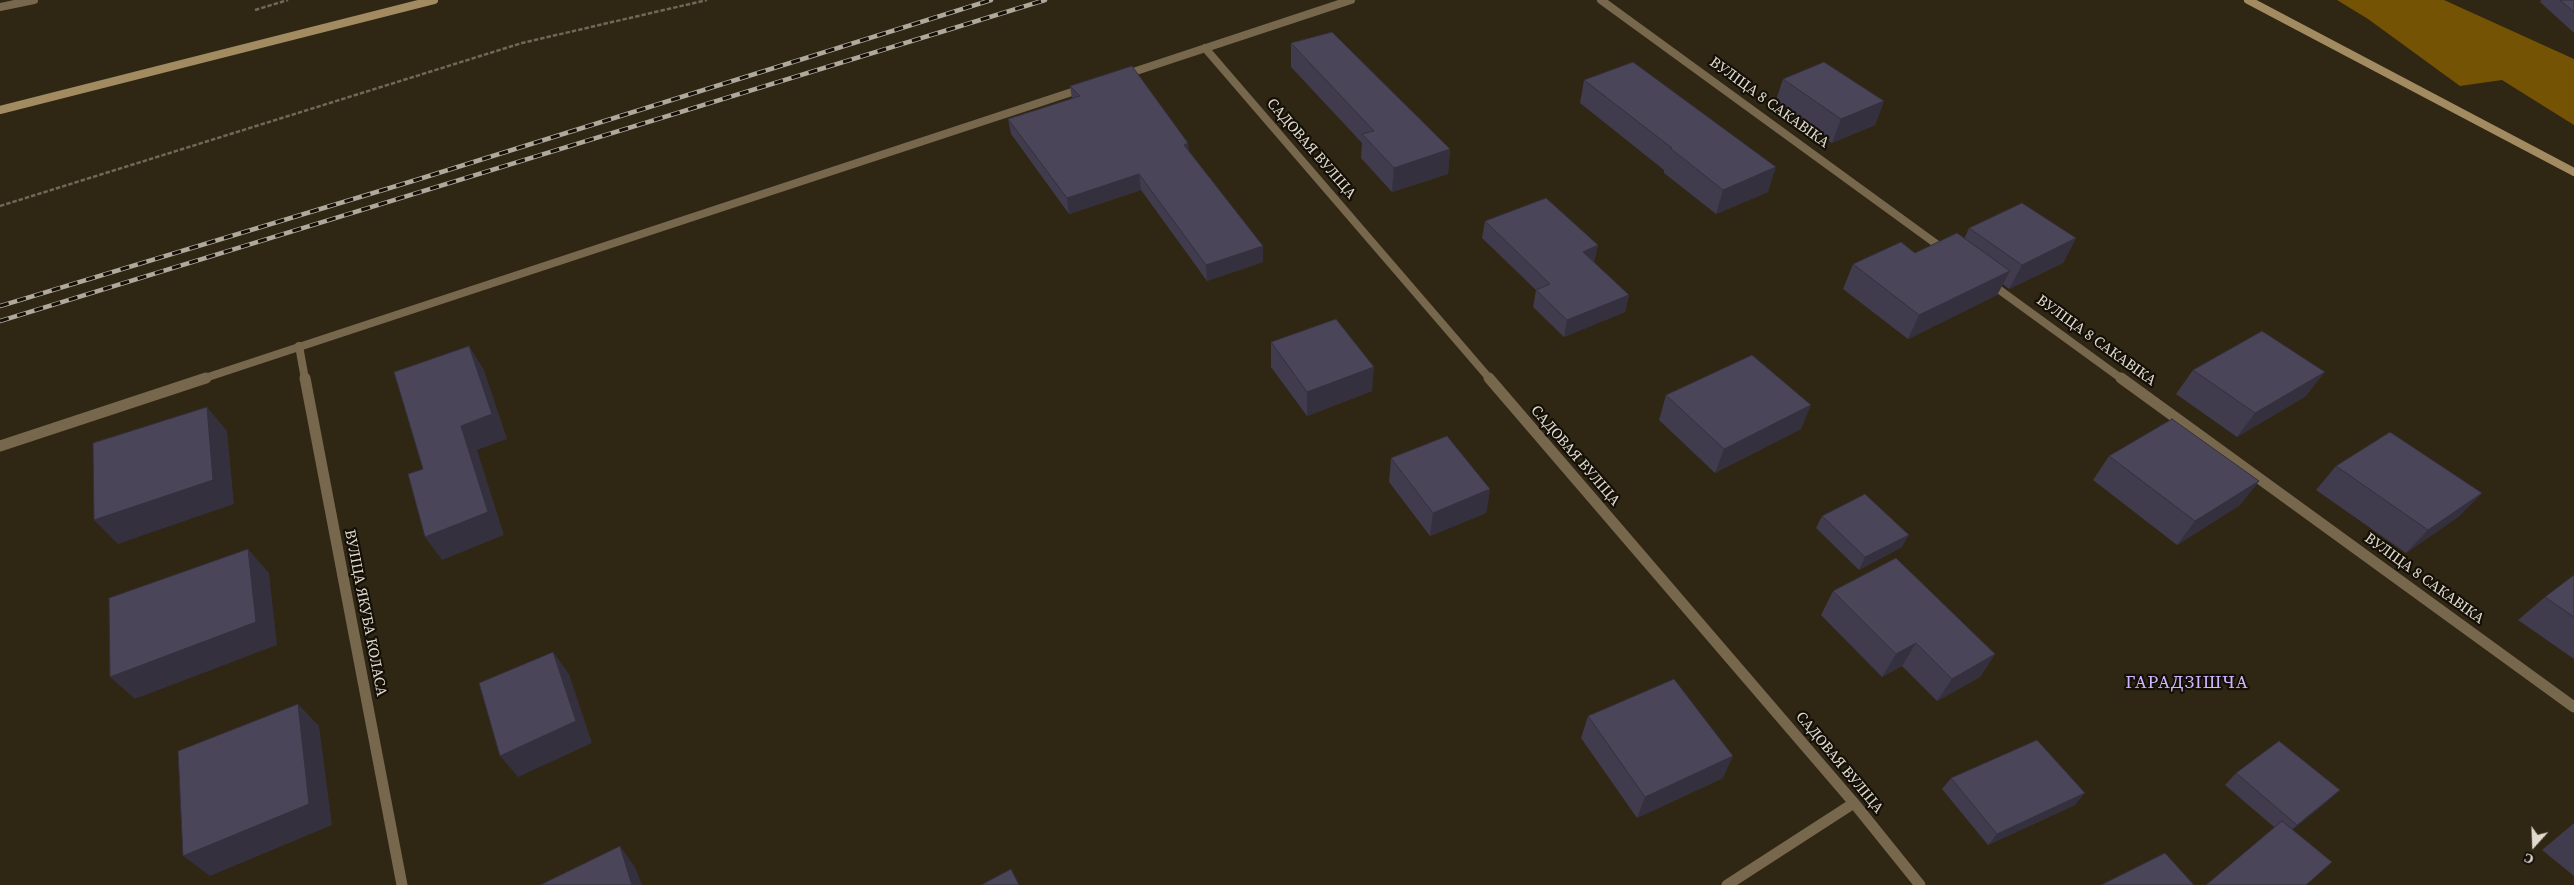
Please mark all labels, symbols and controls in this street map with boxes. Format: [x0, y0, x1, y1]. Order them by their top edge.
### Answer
street label: ВУЛІЦА 8 САКАВІКА [1706, 54, 1832, 152]
street label: САДОВАЯ ВУЛІЦА [1262, 95, 1360, 203]
street label: ВУЛІЦА 8 САКАВІКА [2033, 292, 2159, 390]
street label: САДОВАЯ ВУЛІЦА [1526, 402, 1624, 510]
street label: ВУЛІЦА ЯКУБА КОЛАСА [340, 528, 390, 698]
street label: ВУЛІЦА 8 САКАВІКА [2361, 530, 2487, 628]
district label: ГАРАДЗІШЧА [2124, 672, 2250, 694]
street label: САДОВАЯ ВУЛІЦА [1791, 708, 1887, 818]
north arrow [2509, 820, 2559, 870]
text: С [2521, 848, 2536, 870]

